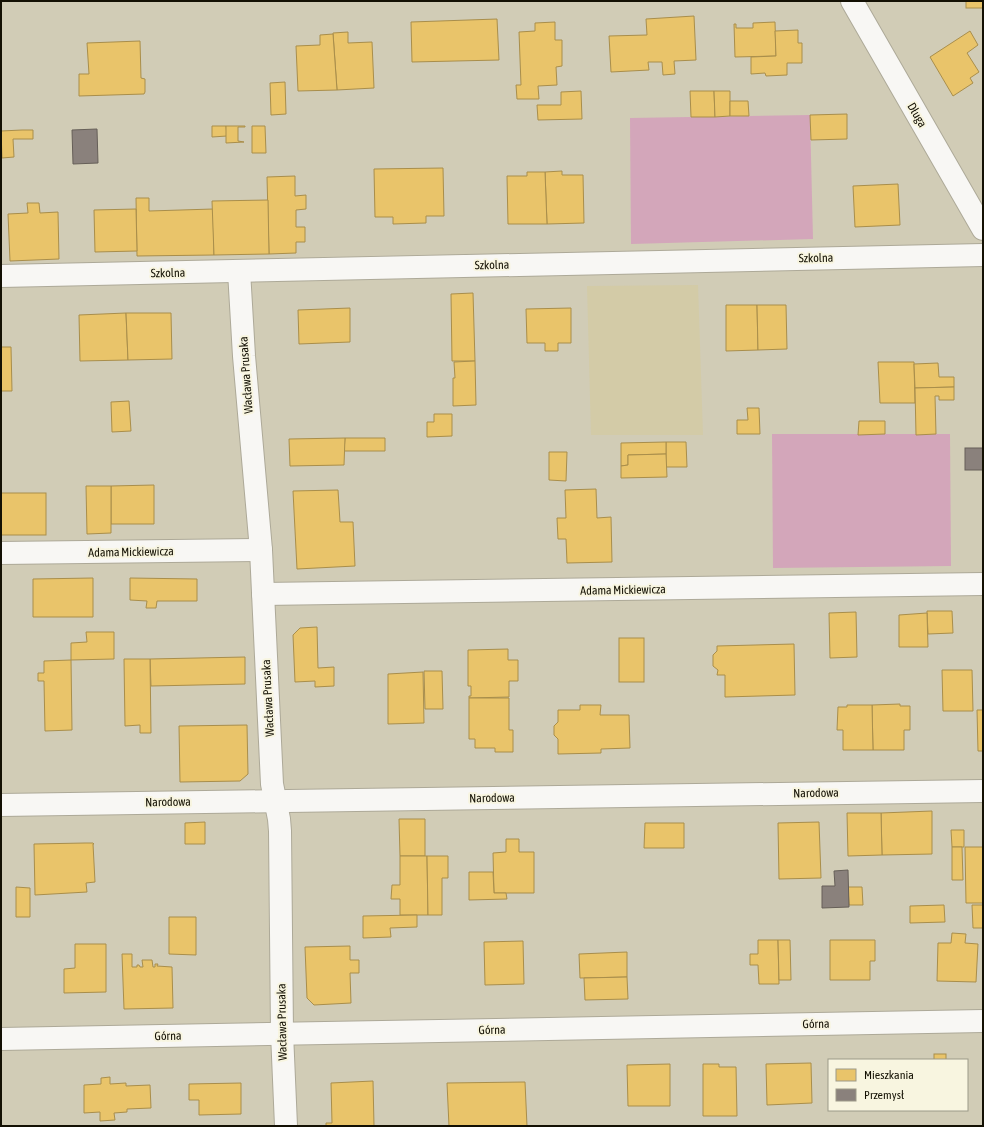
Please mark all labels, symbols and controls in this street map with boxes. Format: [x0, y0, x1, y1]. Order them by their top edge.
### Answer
street label: Długa [904, 100, 930, 130]
street label: Szkolna [799, 251, 833, 265]
street label: Szkolna [475, 258, 509, 272]
street label: Szkolna [151, 266, 185, 280]
street label: Wacława Prusaka [236, 336, 256, 414]
street label: Adama Mickiewicza [88, 544, 174, 560]
street label: Adama Mickiewicza [580, 582, 666, 598]
street label: Wacława Prusaka [259, 659, 277, 737]
street label: Narodowa [793, 786, 839, 800]
street label: Narodowa [469, 791, 515, 805]
street label: Narodowa [145, 795, 191, 809]
street label: Wacława Prusaka [274, 983, 290, 1061]
street label: Górna [802, 1017, 830, 1031]
street label: Górna [478, 1023, 506, 1037]
street label: Górna [154, 1029, 182, 1043]
legend [828, 1059, 968, 1111]
text: Mieszkania [864, 1068, 914, 1082]
text: Przemysł [864, 1088, 905, 1102]

